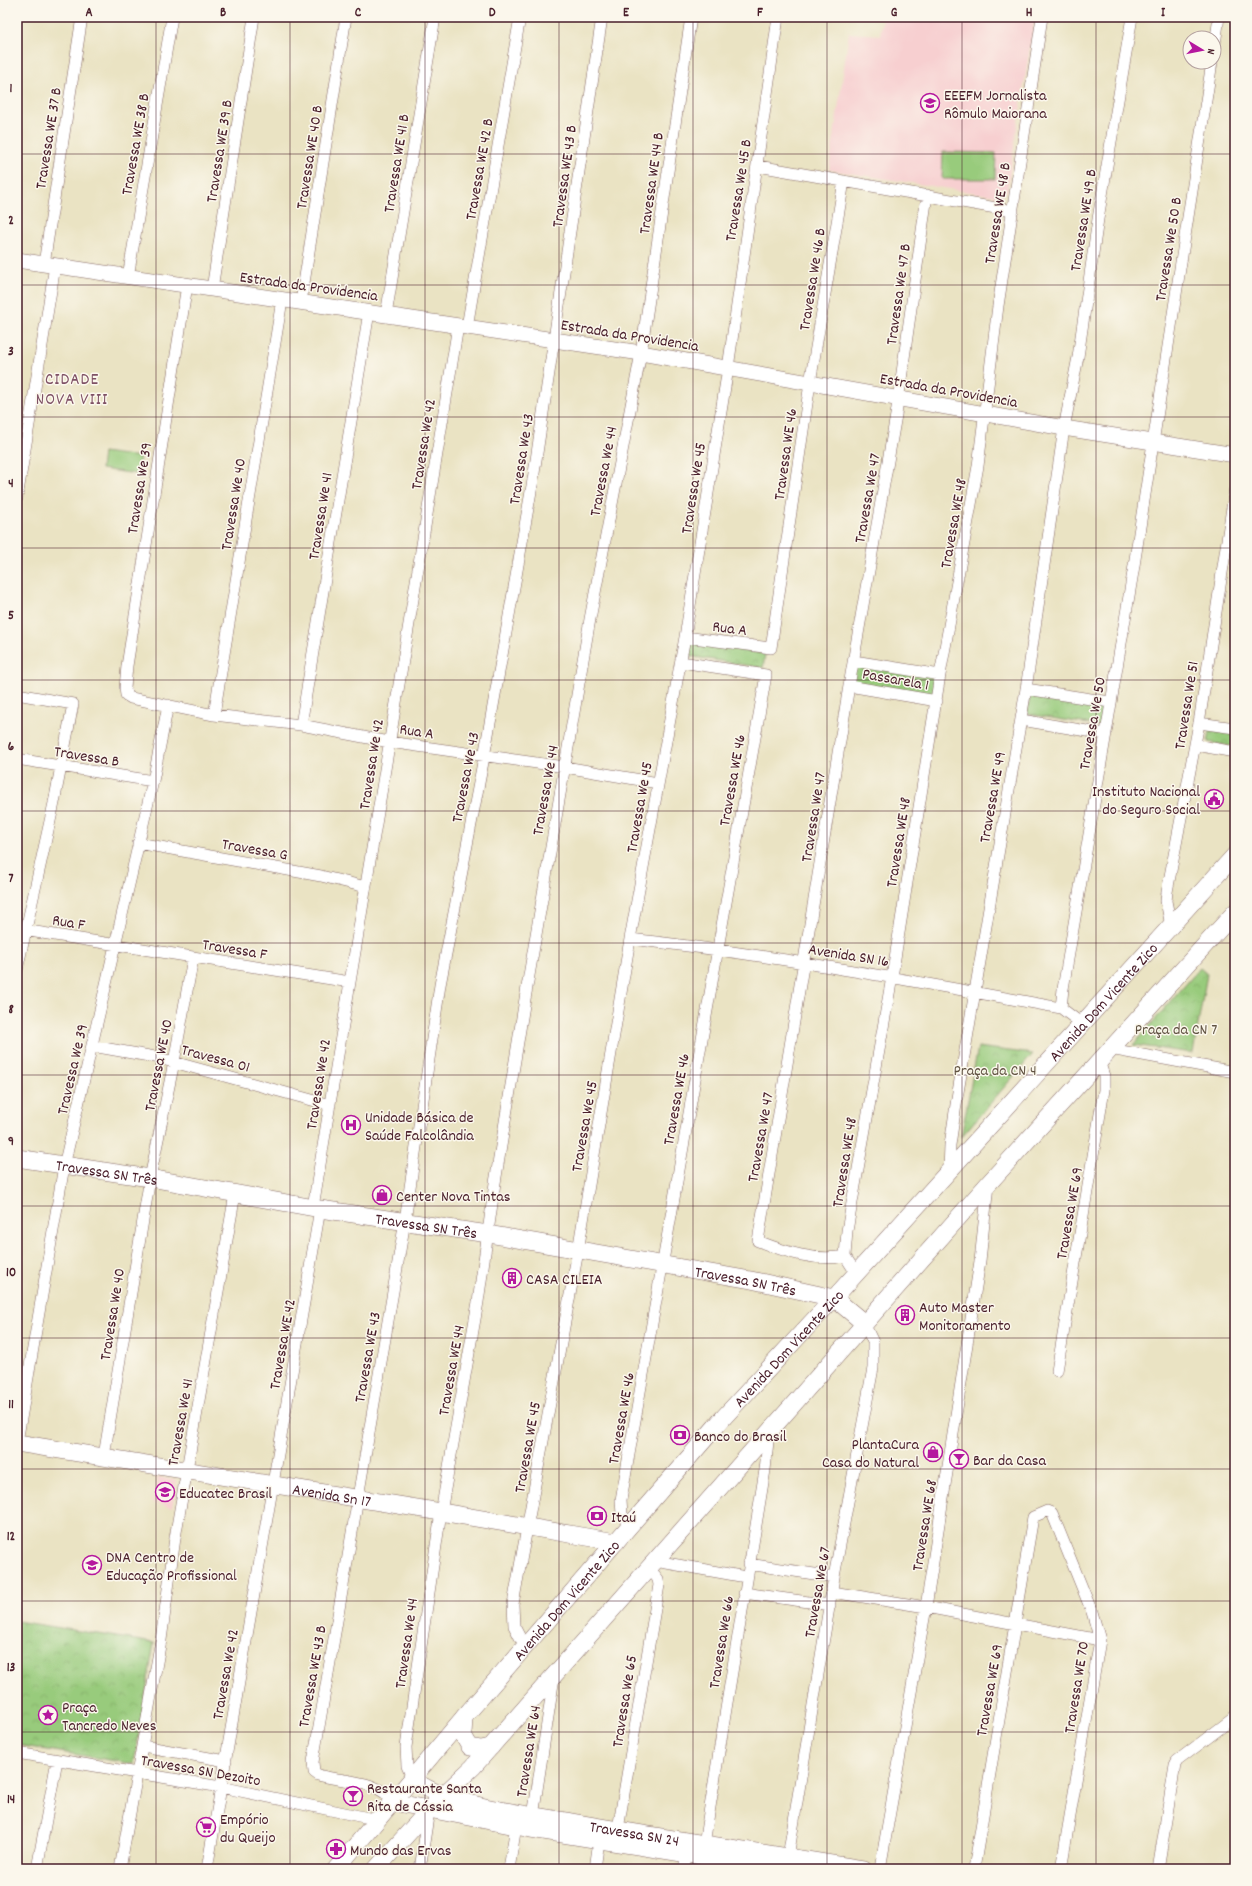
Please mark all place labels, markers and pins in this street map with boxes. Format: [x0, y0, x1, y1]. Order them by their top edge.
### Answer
place label: EEEFM Jornalista Rômulo Maiorana [944, 85, 1047, 126]
school or university icon: EEEFM Jornalista Rômulo Maiorana [919, 92, 941, 114]
place label: Instituto Nacional do Seguro Social [1092, 781, 1200, 822]
public building icon: Instituto Nacional do Seguro Social [1203, 788, 1225, 810]
place label: Unidade Básica de Saúde Falcolândia [365, 1107, 474, 1148]
hospital icon: Unidade Básica de Saúde Falcolândia [340, 1114, 362, 1136]
shop icon: Center Nova Tintas [371, 1184, 393, 1206]
place label: Center Nova Tintas [396, 1186, 511, 1209]
building icon: CASA CILEIA [501, 1267, 523, 1289]
place label: CASA CILEIA [526, 1269, 603, 1292]
place label: Auto Master Monitoramento [919, 1297, 1011, 1338]
building icon: Auto Master Monitoramento [894, 1304, 916, 1326]
bank icon: Banco do Brasil [669, 1424, 691, 1446]
place label: Banco do Brasil [694, 1426, 787, 1449]
place label: PlantaCura Casa do Natural [822, 1434, 919, 1475]
shop icon: PlantaCura Casa do Natural [922, 1441, 944, 1463]
bar icon: Bar da Casa [948, 1448, 970, 1470]
place label: Bar da Casa [973, 1450, 1047, 1473]
school or university icon: Educatec Brasil [154, 1481, 176, 1503]
place label: Educatec Brasil [179, 1483, 272, 1506]
bank icon: Itaú [586, 1505, 608, 1527]
place label: Itaú [611, 1507, 636, 1530]
place label: DNA Centro de Educação Profissional [106, 1547, 237, 1588]
school or university icon: DNA Centro de Educação Profissional [81, 1554, 103, 1576]
place label: Praça Tancredo Neves [62, 1697, 157, 1738]
place icon: Praça Tancredo Neves [37, 1704, 59, 1726]
place label: Restaurante Santa Rita de Cássia [367, 1778, 482, 1819]
bar icon: Restaurante Santa Rita de Cássia [342, 1785, 364, 1807]
place label: Empório du Queijo [220, 1809, 276, 1850]
supermarket icon: Empório du Queijo [195, 1816, 217, 1838]
pharmacy icon: Mundo das Ervas [325, 1838, 347, 1860]
place label: Mundo das Ervas [350, 1840, 452, 1863]

